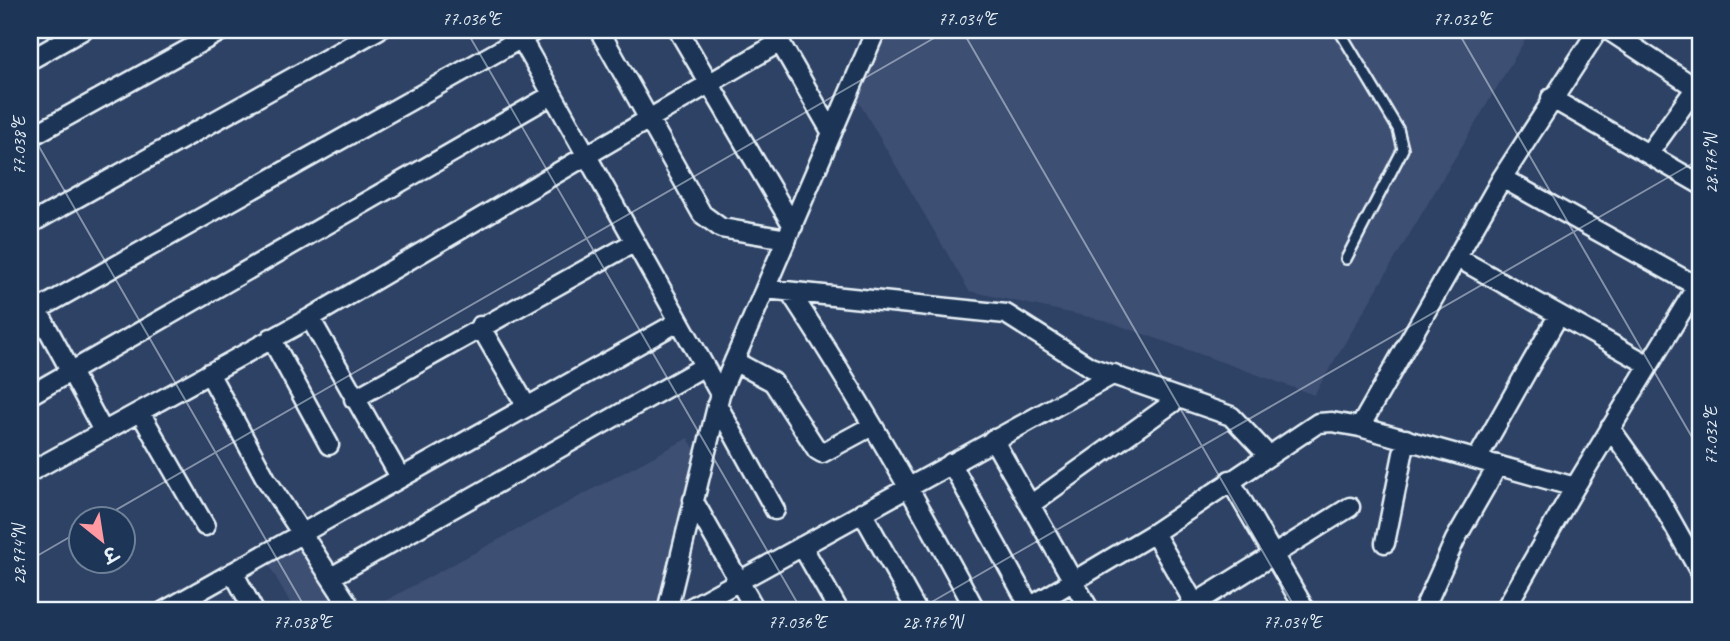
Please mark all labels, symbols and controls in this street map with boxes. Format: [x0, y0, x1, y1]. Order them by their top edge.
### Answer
text: 77.036°E [442, 8, 503, 30]
text: 77.034°E [938, 8, 999, 30]
text: 77.032°E [1433, 8, 1494, 30]
text: 77.038°E [8, 114, 30, 175]
text: 28.976°N [1700, 131, 1722, 194]
text: 77.032°E [1700, 404, 1722, 465]
north arrow [66, 504, 136, 574]
text: 28.974°N [8, 522, 30, 585]
text: उ [96, 539, 123, 569]
text: 77.038°E [273, 611, 334, 633]
text: 77.036°E [768, 611, 829, 633]
text: 28.976°N [902, 611, 965, 633]
text: 77.034°E [1263, 611, 1324, 633]

